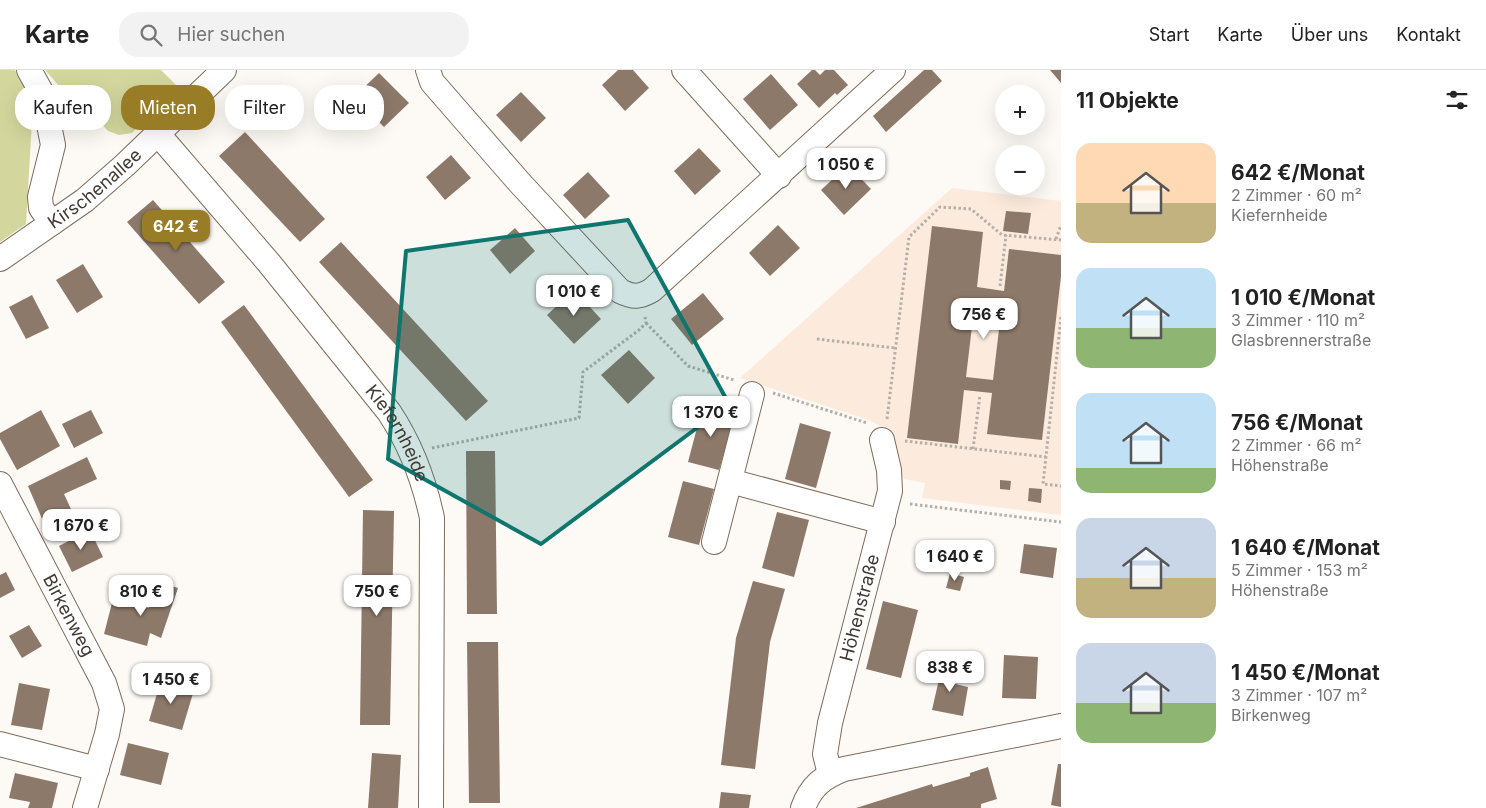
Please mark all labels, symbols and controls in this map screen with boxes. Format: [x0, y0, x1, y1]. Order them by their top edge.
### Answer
search box [119, 12, 469, 57]
text: Karte [25, 20, 89, 49]
icon: search [137, 21, 165, 49]
text: Hier suchen [177, 23, 285, 46]
text: Start [1149, 24, 1189, 45]
text: Karte [1217, 24, 1263, 45]
text: Über uns [1291, 24, 1368, 45]
text: Kontakt [1396, 24, 1461, 45]
chip: Kaufen [15, 85, 111, 130]
chip: Mieten [121, 85, 215, 130]
chip: Filter [225, 85, 304, 130]
chip: Neu [314, 85, 384, 130]
map controls [995, 85, 1045, 195]
button: + [995, 85, 1045, 135]
icon: filters [1443, 86, 1471, 114]
text: 11 Objekte [1076, 88, 1179, 113]
street label: Kirschenallee [43, 144, 146, 233]
button: − [995, 145, 1045, 195]
pin: 1 050 € [800, 148, 892, 190]
text: 1 050 € [817, 154, 875, 174]
text: 642 €/Monat [1231, 160, 1365, 185]
icon: home [1116, 163, 1176, 223]
text: 2 Zimmer · 60 m² [1231, 185, 1362, 205]
text: Kiefernheide [1231, 205, 1328, 225]
pin: 642 € [141, 210, 211, 252]
text: 642 € [153, 216, 199, 236]
pin: 1 010 € [528, 274, 620, 317]
text: 1 010 € [547, 281, 601, 301]
text: 1 010 €/Monat [1231, 285, 1375, 310]
icon: home [1116, 288, 1176, 348]
pin: 756 € [949, 298, 1019, 340]
text: 756 € [962, 304, 1006, 324]
text: 3 Zimmer · 110 m² [1231, 310, 1365, 330]
text: Glasbrennerstraße [1231, 330, 1371, 350]
street label: Kiefernheide [361, 380, 433, 484]
pin: 1 370 € [665, 396, 757, 438]
text: 1 370 € [683, 402, 739, 422]
text: 756 €/Monat [1231, 410, 1363, 435]
icon: home [1116, 413, 1176, 473]
text: 2 Zimmer · 66 m² [1231, 435, 1362, 455]
text: Höhenstraße [1231, 455, 1329, 475]
pin: 1 670 € [35, 508, 127, 551]
text: 1 670 € [53, 515, 109, 535]
text: 1 640 €/Monat [1231, 535, 1380, 560]
icon: home [1116, 538, 1176, 598]
pin: 1 640 € [909, 540, 1001, 582]
text: 1 640 € [926, 546, 984, 566]
street label: Höhenstraße [835, 552, 883, 663]
text: 5 Zimmer · 153 m² [1231, 560, 1368, 580]
street label: Birkenweg [39, 570, 99, 660]
pin: 810 € [106, 574, 176, 617]
pin: 750 € [342, 574, 412, 617]
text: Höhenstraße [1231, 580, 1329, 600]
text: 810 € [120, 581, 162, 601]
text: 750 € [355, 581, 399, 601]
pin: 838 € [915, 650, 985, 693]
text: 838 € [927, 657, 973, 677]
text: 1 450 €/Monat [1231, 660, 1380, 685]
pin: 1 450 € [125, 662, 217, 705]
icon: home [1116, 663, 1176, 723]
text: 1 450 € [142, 669, 200, 689]
text: 3 Zimmer · 107 m² [1231, 685, 1367, 705]
text: Birkenweg [1231, 705, 1311, 725]

